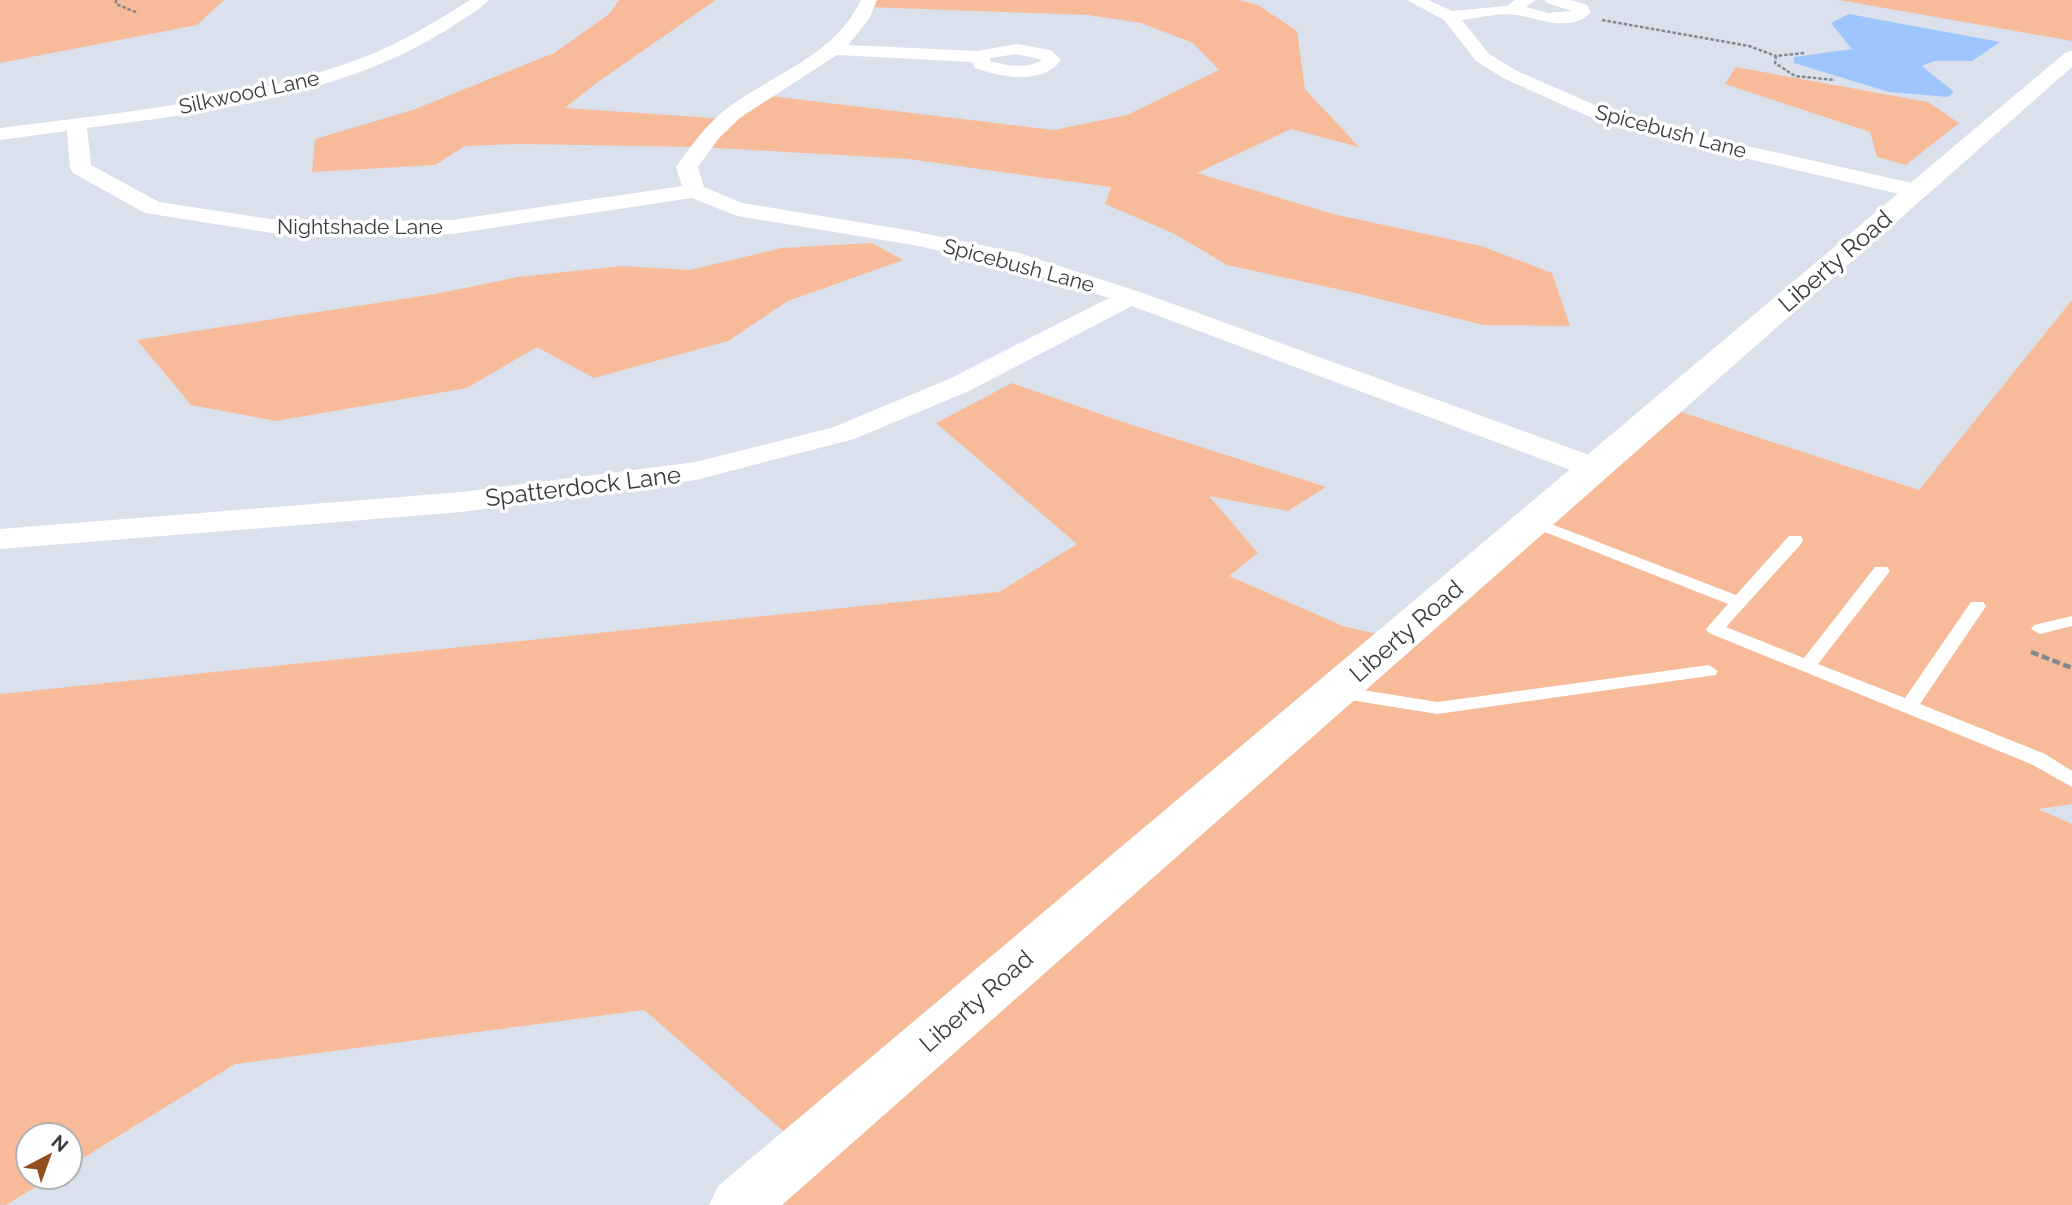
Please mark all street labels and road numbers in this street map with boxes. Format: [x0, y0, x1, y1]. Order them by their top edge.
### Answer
street label: Silkwood Lane [177, 65, 321, 119]
street label: Spicebush Lane [1593, 99, 1749, 163]
street label: Liberty Road [1772, 204, 1898, 318]
street label: Nightshade Lane [277, 214, 443, 239]
street label: Spicebush Lane [941, 233, 1097, 297]
street label: Spatterdock Lane [484, 460, 682, 512]
street label: Liberty Road [1343, 574, 1469, 688]
street label: Liberty Road [913, 944, 1039, 1058]

